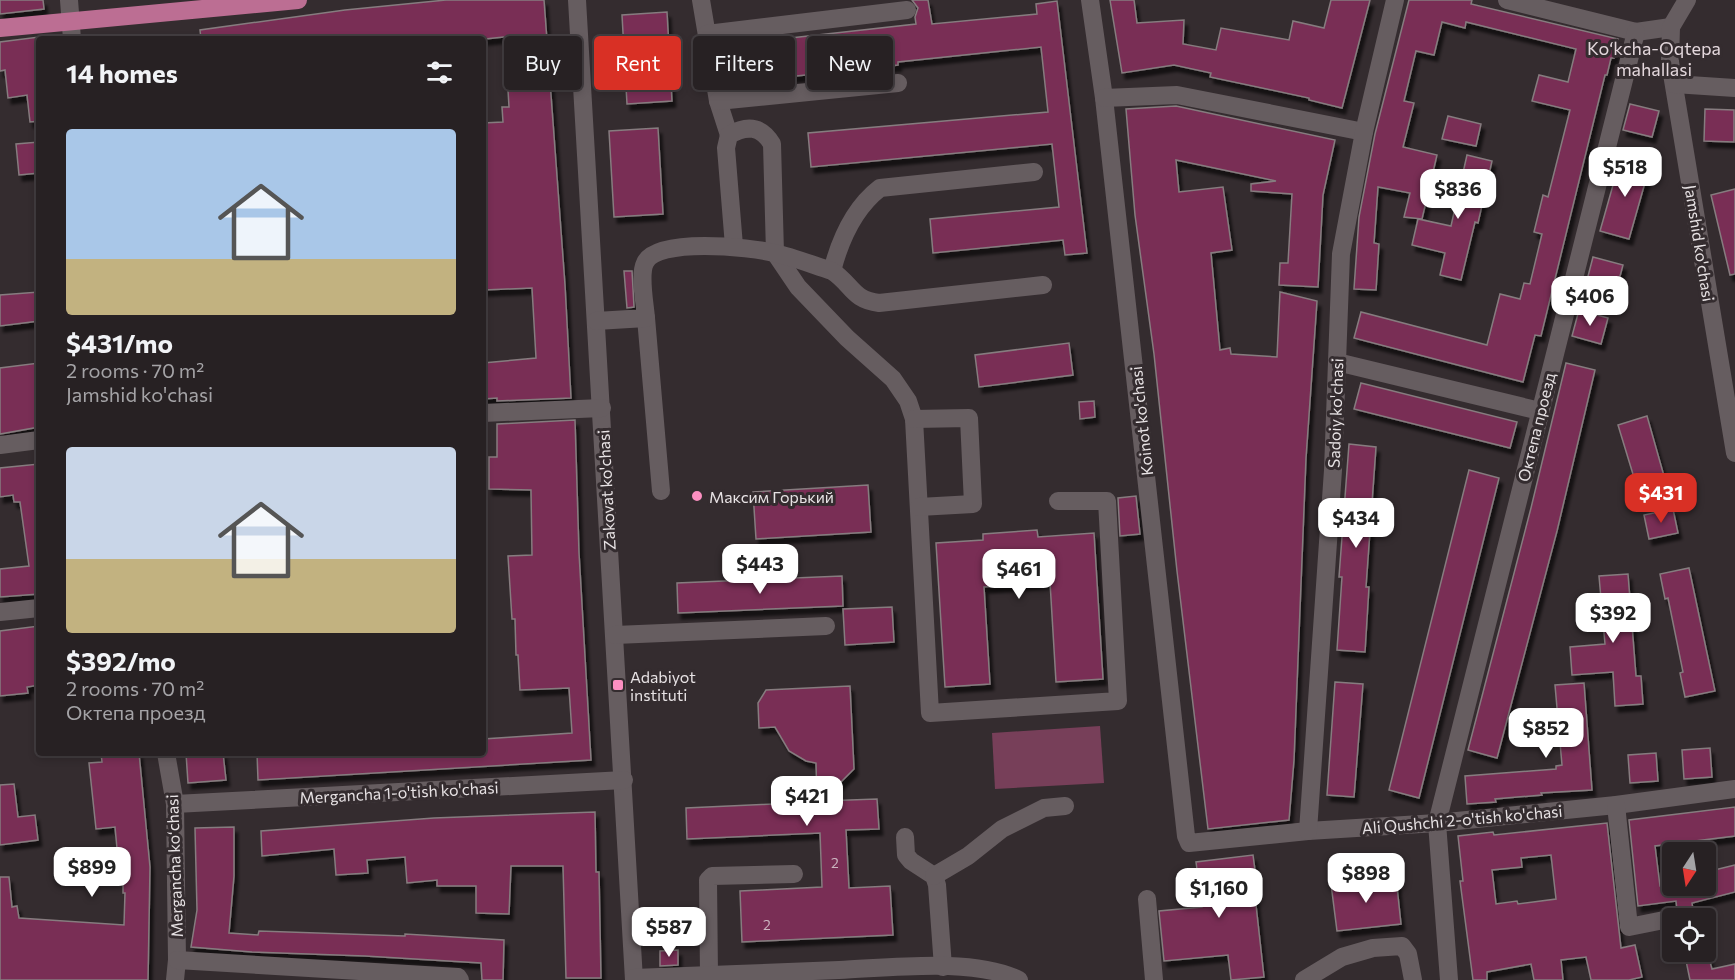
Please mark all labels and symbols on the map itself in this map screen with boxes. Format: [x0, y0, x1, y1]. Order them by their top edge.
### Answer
district label: Koʻkcha-Oqtepa mahallasi [1587, 37, 1721, 80]
pin: $518 [1589, 147, 1661, 198]
pin: $836 [1422, 169, 1494, 220]
street label: Jamshid ko'chasi [1681, 183, 1719, 303]
pin: $406 [1554, 276, 1626, 327]
street label: Sadoiy ko'chasi [1324, 358, 1346, 468]
street label: Koinot ko'chasi [1126, 365, 1156, 477]
street label: Октепа проезд [1513, 370, 1559, 483]
street label: Zakovat ko'chasi [593, 429, 619, 551]
pin: $431 [1625, 473, 1697, 524]
place label: Максим Горький [709, 487, 834, 506]
marker: Максим Горький [690, 489, 704, 503]
pin: $434 [1320, 498, 1392, 549]
pin: $443 [724, 544, 796, 595]
pin: $461 [983, 549, 1055, 600]
pin: $392 [1577, 593, 1649, 644]
place label: Adabiyot instituti [630, 667, 696, 704]
marker: Adabiyot instituti [611, 678, 625, 692]
pin: $852 [1510, 708, 1582, 759]
pin: $421 [771, 776, 843, 827]
street label: Mergancha 1-o'tish ko'chasi [299, 777, 499, 807]
street label: Mergancha koʻchasi [162, 794, 186, 938]
street label: Ali Qushchi 2-o'tish ko'chasi [1361, 801, 1563, 837]
north arrow [1662, 842, 1716, 896]
pin: $899 [56, 847, 128, 898]
pin: $898 [1330, 853, 1402, 904]
house number: 2 [831, 854, 839, 871]
pin: $1,160 [1170, 868, 1268, 919]
pin: $587 [633, 907, 705, 958]
house number: 2 [763, 916, 771, 933]

